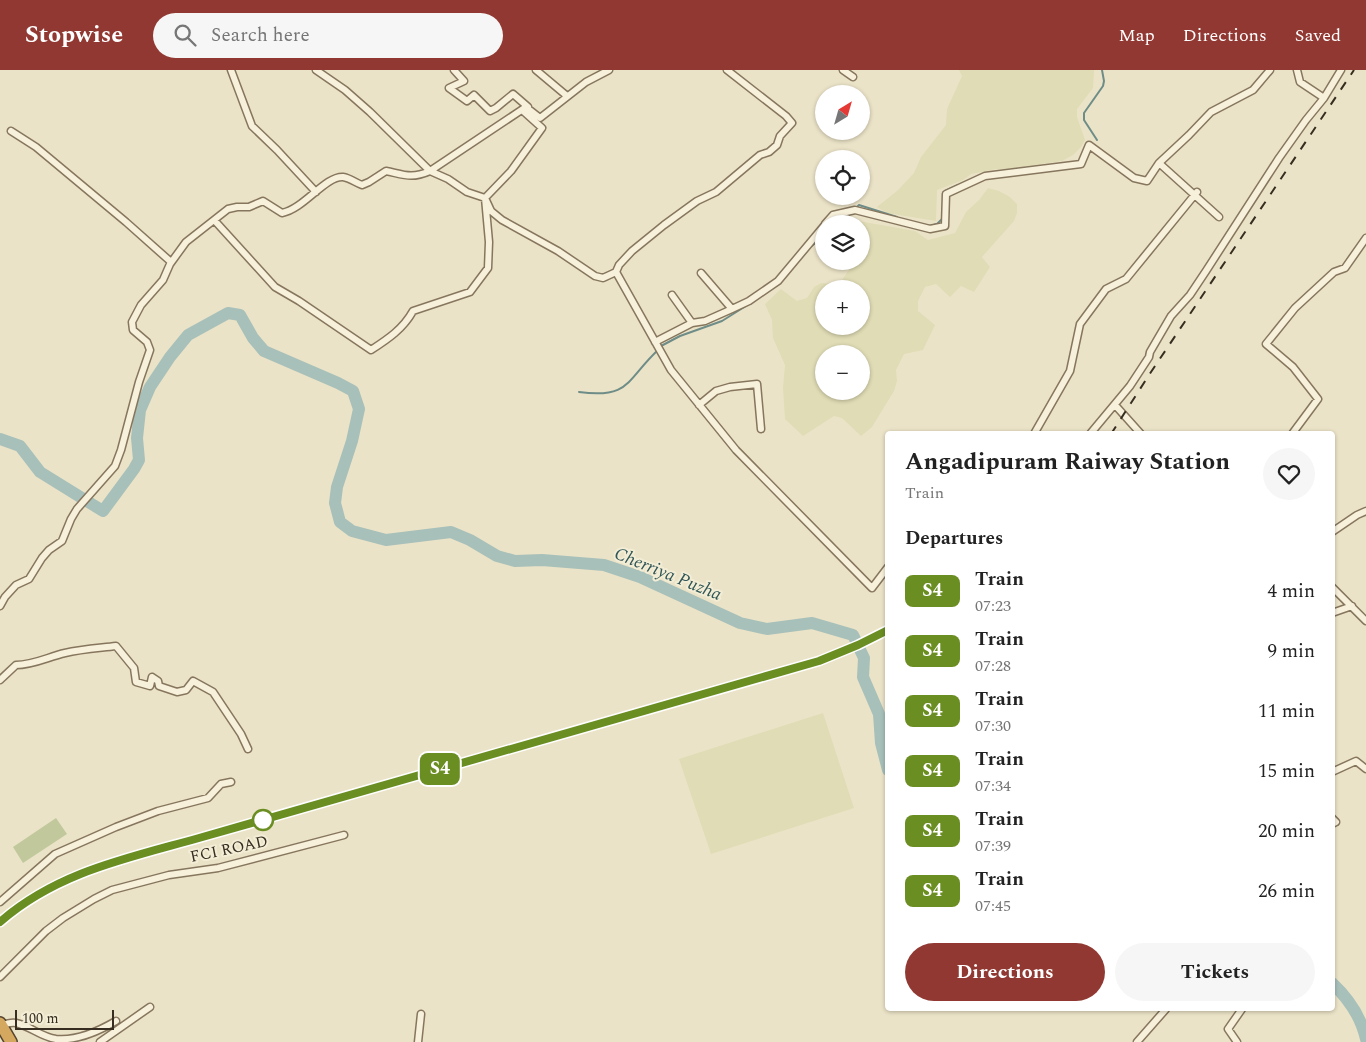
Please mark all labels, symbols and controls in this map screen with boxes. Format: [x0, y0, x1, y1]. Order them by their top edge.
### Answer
search box [153, 13, 503, 58]
text: Stopwise [25, 17, 123, 53]
icon: search [171, 21, 199, 49]
text: Search here [211, 21, 310, 50]
text: Map [1119, 22, 1155, 49]
text: Directions [1183, 22, 1267, 49]
text: Saved [1295, 22, 1341, 49]
north arrow [815, 85, 870, 140]
map controls [815, 85, 870, 400]
button: locate [815, 150, 870, 205]
button: layers [815, 215, 870, 270]
button: + [815, 280, 870, 335]
button: − [815, 345, 870, 400]
text: Angadipuram Raiway Station [905, 444, 1230, 480]
button: heart [1263, 448, 1315, 500]
text: Train [905, 481, 944, 505]
text: Departures [905, 524, 1003, 553]
water label: Cherriya Puzha [610, 540, 726, 608]
text: Train [975, 565, 1024, 594]
text: S4 [922, 577, 943, 604]
text: 4 min [1267, 577, 1315, 606]
text: 07:23 [975, 594, 1011, 618]
text: Train [975, 625, 1024, 654]
text: S4 [922, 637, 943, 664]
text: 9 min [1267, 637, 1315, 666]
text: 07:28 [975, 654, 1011, 678]
text: Train [975, 685, 1024, 714]
text: S4 [922, 697, 943, 724]
text: 11 min [1258, 697, 1315, 726]
text: 07:30 [975, 714, 1011, 738]
text: Train [975, 745, 1024, 774]
line badge: S4 [418, 753, 462, 785]
text: S4 [430, 755, 450, 782]
text: S4 [922, 757, 943, 784]
text: 15 min [1258, 757, 1315, 786]
text: 07:34 [975, 774, 1011, 798]
text: Train [975, 805, 1024, 834]
unlabelled marker [252, 809, 274, 831]
text: S4 [922, 817, 943, 844]
text: 20 min [1258, 817, 1315, 846]
street label: FCI ROAD [188, 829, 270, 869]
text: 07:39 [975, 834, 1011, 858]
text: Train [975, 865, 1024, 894]
text: S4 [922, 877, 943, 904]
text: 26 min [1258, 877, 1315, 906]
text: 07:45 [975, 894, 1011, 918]
button: Directions [905, 943, 1105, 1001]
button: Tickets [1115, 943, 1315, 1001]
scale bar [15, 1007, 114, 1030]
text: 100 m [22, 1008, 59, 1029]

